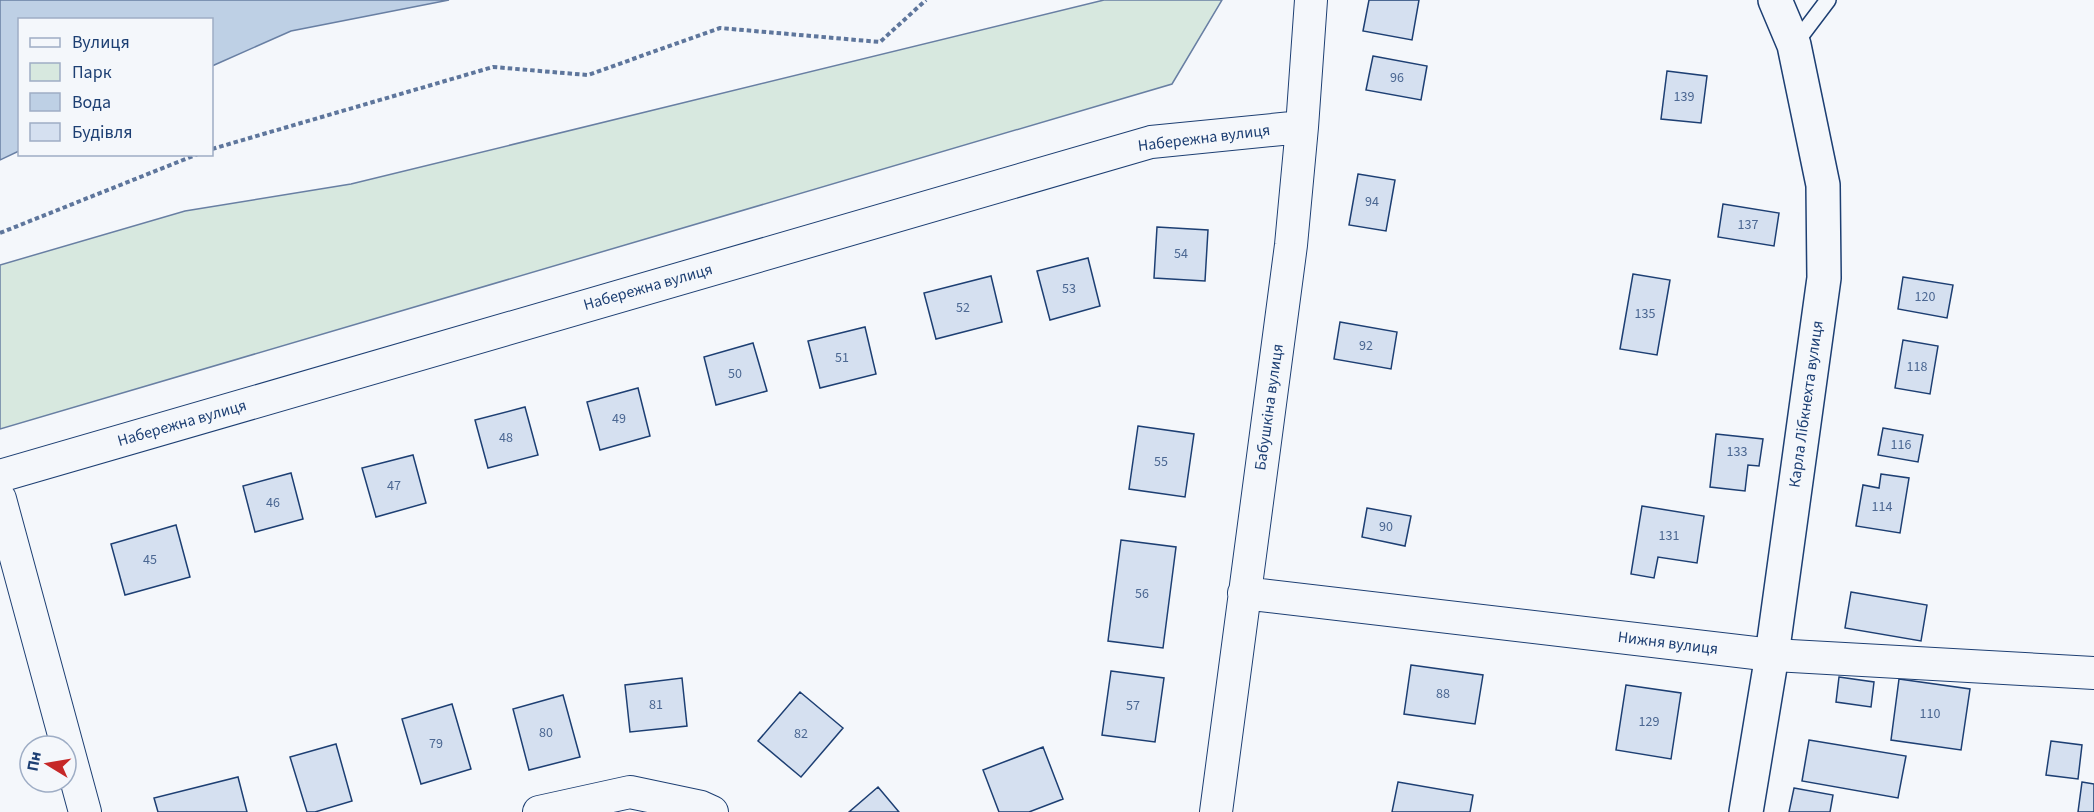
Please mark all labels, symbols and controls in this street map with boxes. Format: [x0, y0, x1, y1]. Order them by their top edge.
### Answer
legend [18, 18, 213, 156]
text: Вулиця [72, 30, 130, 55]
text: Парк [72, 60, 112, 85]
house number: 96 [1390, 68, 1404, 88]
house number: 139 [1674, 87, 1694, 107]
text: Вода [72, 90, 111, 115]
street label: Набережна вулиця [1137, 119, 1271, 157]
text: Будівля [72, 120, 132, 145]
house number: 94 [1365, 192, 1379, 212]
house number: 137 [1738, 215, 1758, 235]
house number: 54 [1174, 244, 1188, 264]
street label: Набережна вулиця [581, 258, 715, 316]
house number: 53 [1062, 279, 1076, 299]
house number: 120 [1915, 287, 1935, 307]
house number: 52 [956, 298, 970, 318]
house number: 135 [1635, 304, 1655, 324]
street label: Карла Лібкнехта вулиця [1783, 319, 1829, 489]
house number: 92 [1359, 336, 1373, 356]
street label: Бабушкіна вулиця [1249, 342, 1289, 472]
house number: 51 [835, 348, 849, 368]
house number: 118 [1907, 357, 1927, 377]
house number: 50 [728, 364, 742, 384]
street label: Набережна вулиця [115, 394, 249, 452]
house number: 49 [612, 409, 626, 429]
house number: 48 [499, 428, 513, 448]
house number: 116 [1891, 435, 1911, 455]
house number: 133 [1727, 442, 1747, 462]
house number: 55 [1154, 452, 1168, 472]
house number: 47 [387, 476, 401, 496]
house number: 46 [266, 493, 280, 513]
house number: 114 [1872, 497, 1892, 517]
house number: 90 [1379, 517, 1393, 537]
house number: 131 [1659, 526, 1679, 546]
house number: 45 [143, 550, 157, 570]
house number: 56 [1135, 584, 1149, 604]
street label: Нижня вулиця [1617, 626, 1719, 660]
house number: 88 [1436, 684, 1450, 704]
house number: 81 [649, 695, 663, 715]
house number: 57 [1126, 696, 1140, 716]
house number: 110 [1920, 704, 1940, 724]
house number: 129 [1639, 712, 1659, 732]
house number: 80 [539, 723, 553, 743]
house number: 82 [794, 724, 808, 744]
north arrow [18, 734, 78, 794]
house number: 79 [429, 734, 443, 754]
text: Пн [22, 749, 47, 773]

